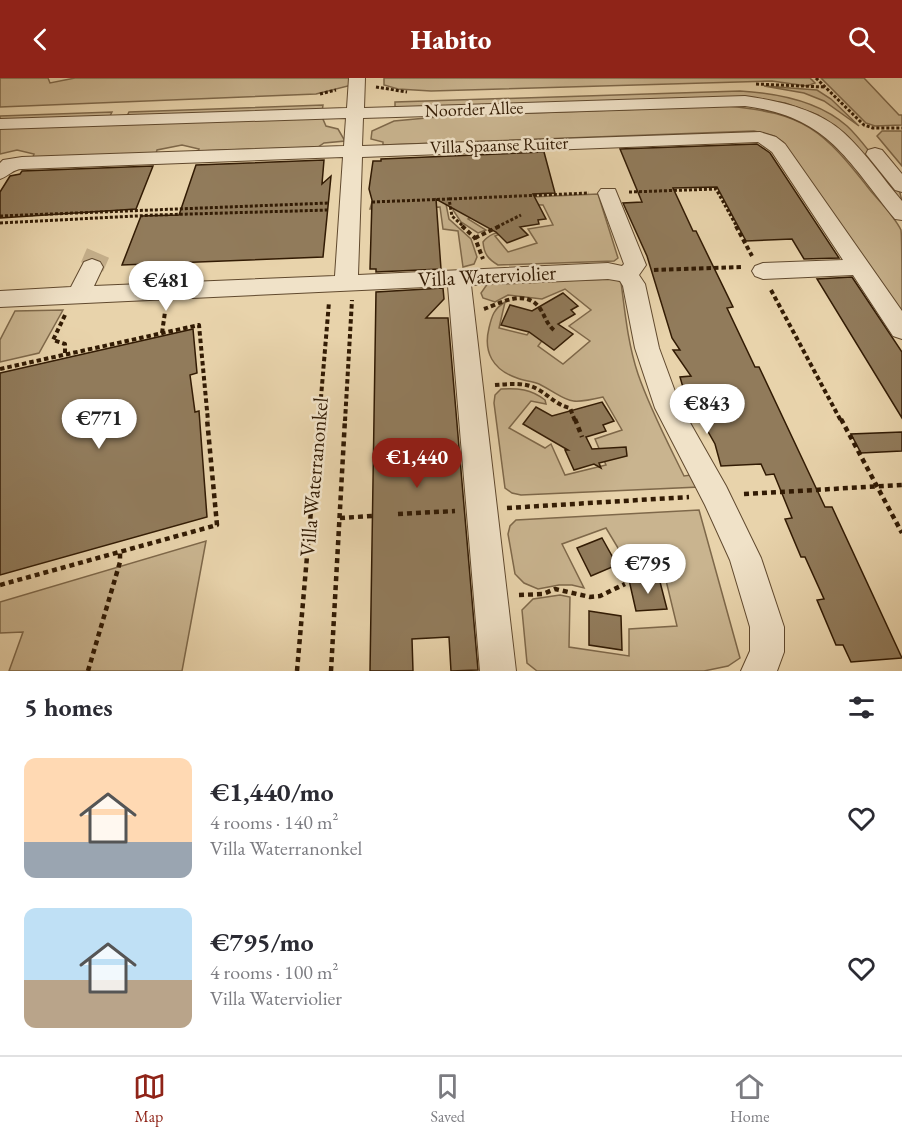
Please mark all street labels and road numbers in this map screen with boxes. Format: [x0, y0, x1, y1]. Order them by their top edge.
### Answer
street label: Noorder Allee [424, 95, 524, 122]
street label: Villa Spaanse Ruiter [429, 131, 569, 158]
street label: Villa Waterviolier [417, 258, 557, 293]
street label: Villa Waterranonkel [293, 396, 334, 558]

